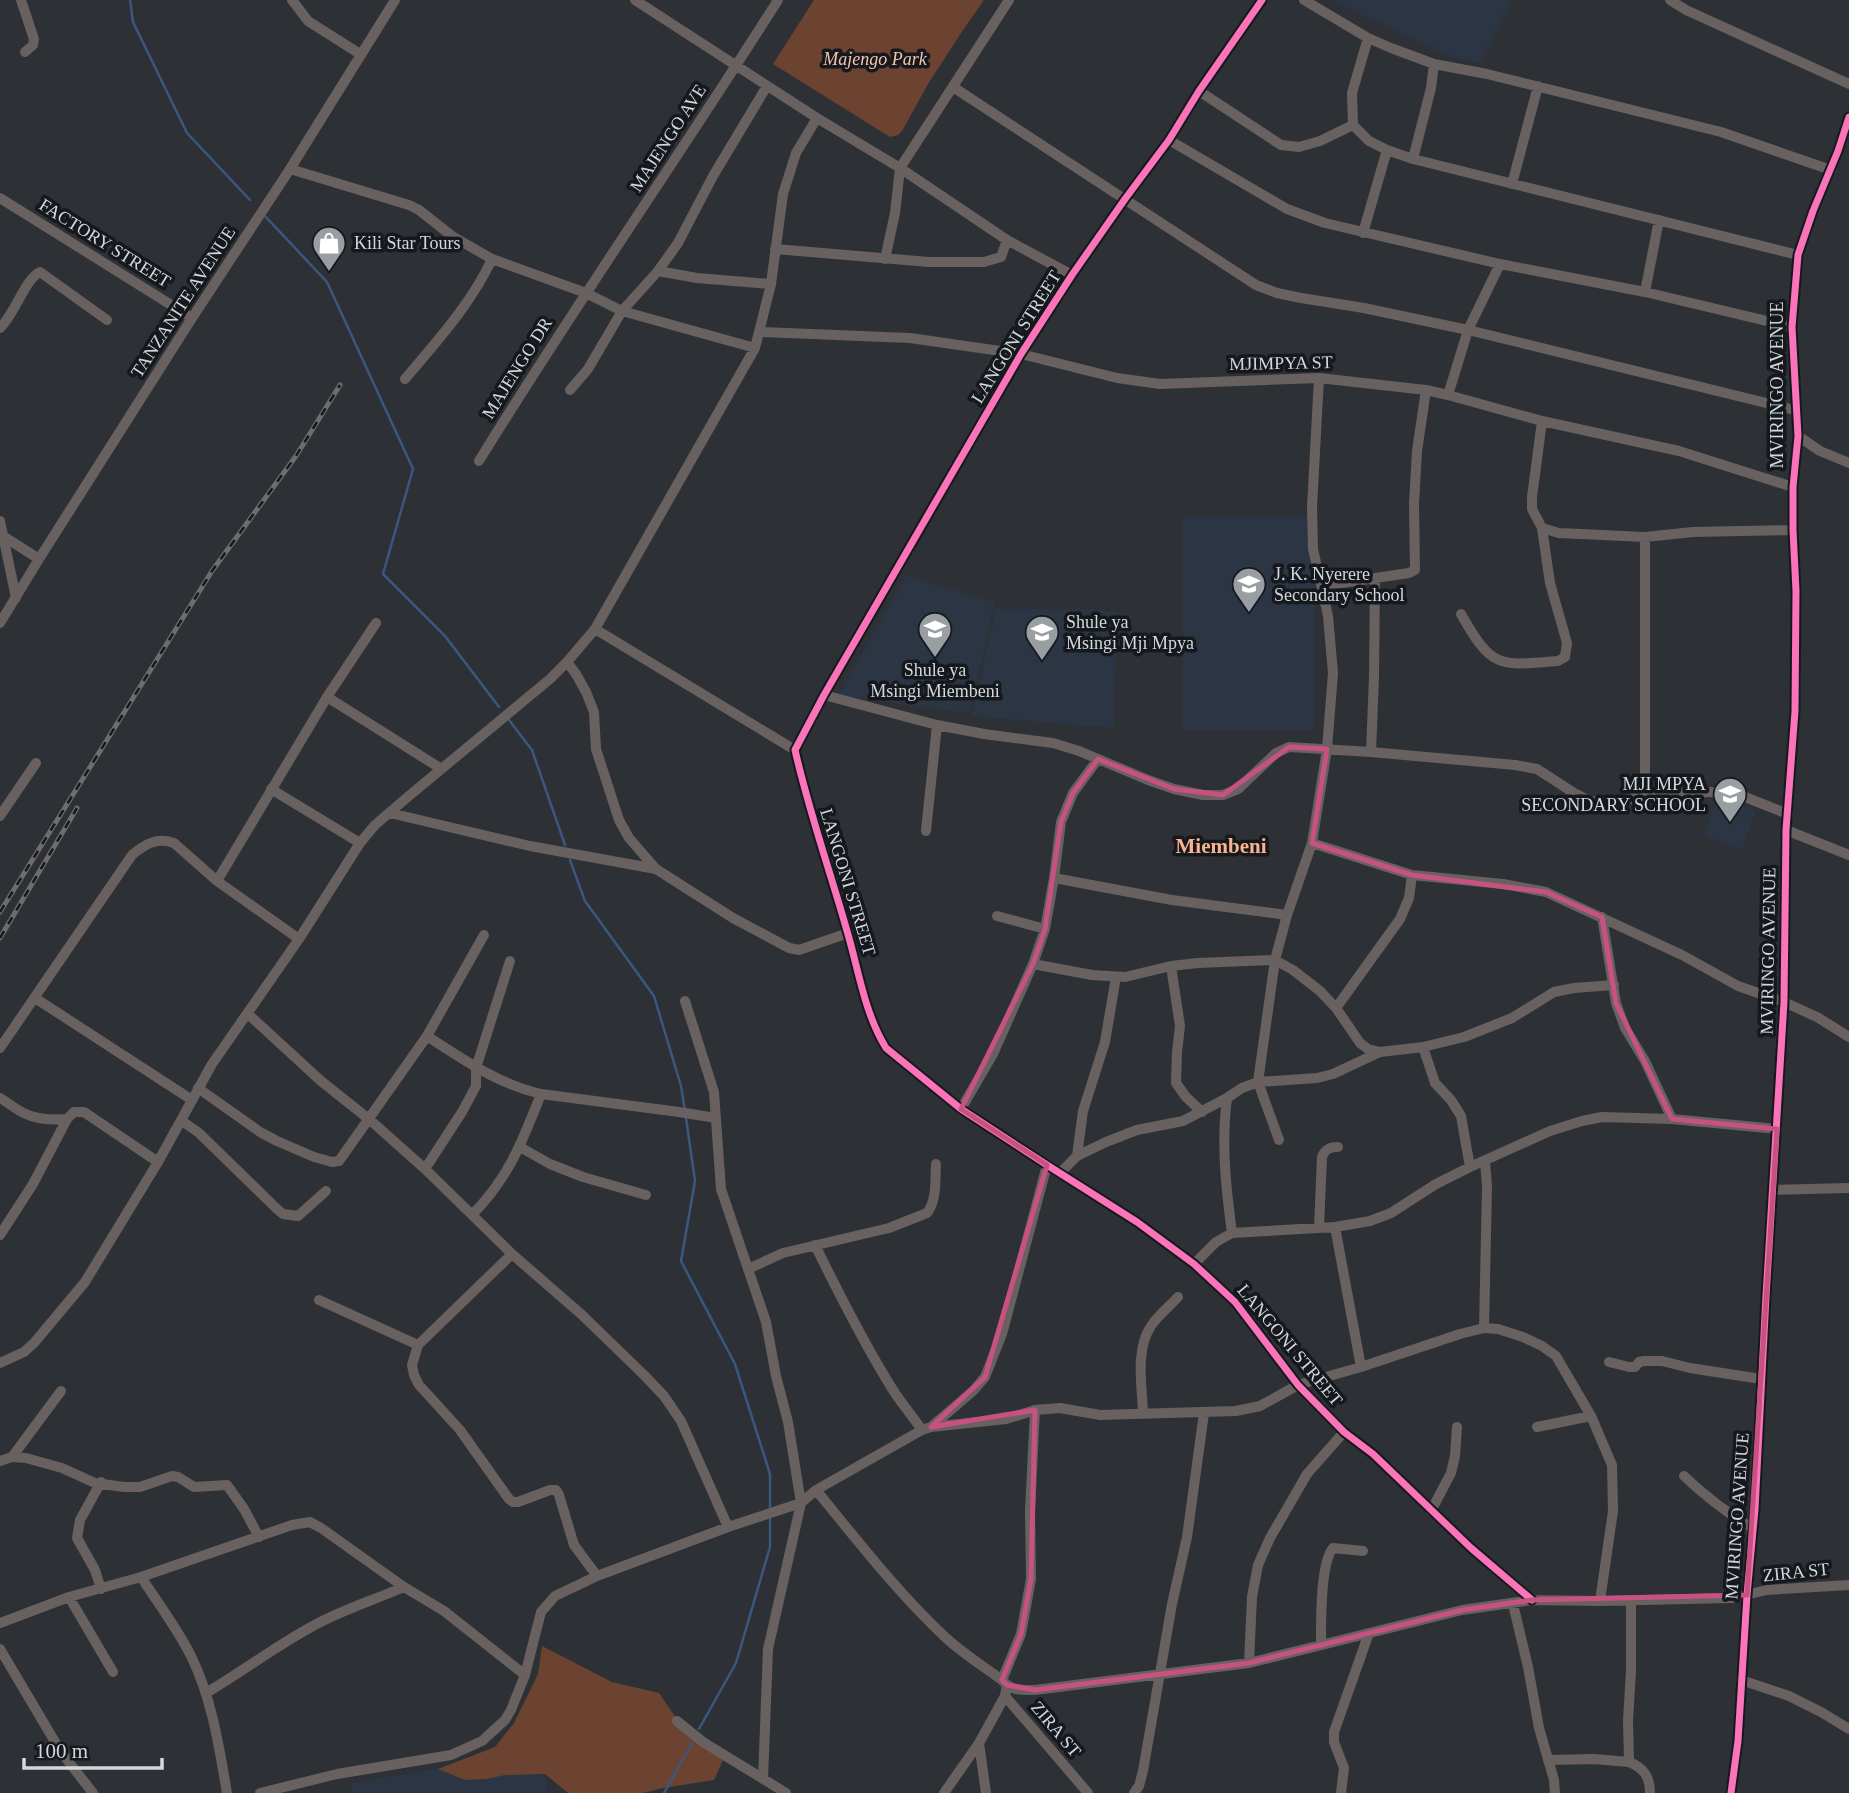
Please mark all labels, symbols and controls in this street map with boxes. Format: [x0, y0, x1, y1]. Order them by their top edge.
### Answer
park label: Majengo Park [822, 49, 928, 69]
street label: MAJENGO AVE [626, 80, 710, 196]
street label: FACTORY STREET [36, 194, 174, 292]
street label: TANZANITE AVENUE [127, 223, 239, 381]
shop icon: Kili Star Tours [310, 224, 348, 273]
place label: Kili Star Tours [354, 233, 460, 253]
street label: LANGONI STREET [967, 267, 1065, 407]
street label: MVIRINGO AVENUE [1767, 301, 1787, 469]
street label: MAJENGO DR [478, 314, 556, 422]
street label: MJIMPYA ST [1229, 352, 1333, 374]
place label: J. K. Nyerere Secondary School [1274, 564, 1404, 605]
school or university icon: J. K. Nyerere Secondary School [1230, 565, 1268, 614]
school or university icon: Shule ya Msingi Miembeni [916, 610, 954, 659]
place label: Shule ya Msingi Mji Mpya [1066, 612, 1194, 653]
school or university icon: Shule ya Msingi Mji Mpya [1023, 613, 1061, 662]
place label: Shule ya Msingi Miembeni [870, 660, 1000, 701]
place label: MJI MPYA SECONDARY SCHOOL [1521, 774, 1706, 815]
school or university icon: MJI MPYA SECONDARY SCHOOL [1711, 775, 1749, 824]
street label: LANGONI STREET [816, 806, 880, 958]
district label: Miembeni [1176, 834, 1267, 858]
street label: MVIRINGO AVENUE [1757, 867, 1779, 1035]
street label: LANGONI STREET [1233, 1280, 1347, 1410]
street label: MVIRINGO AVENUE [1721, 1432, 1753, 1600]
street label: ZIRA ST [1762, 1559, 1830, 1585]
street label: ZIRA ST [1027, 1697, 1085, 1761]
scale bar [24, 1727, 163, 1771]
text: 100 m [35, 1739, 88, 1763]

